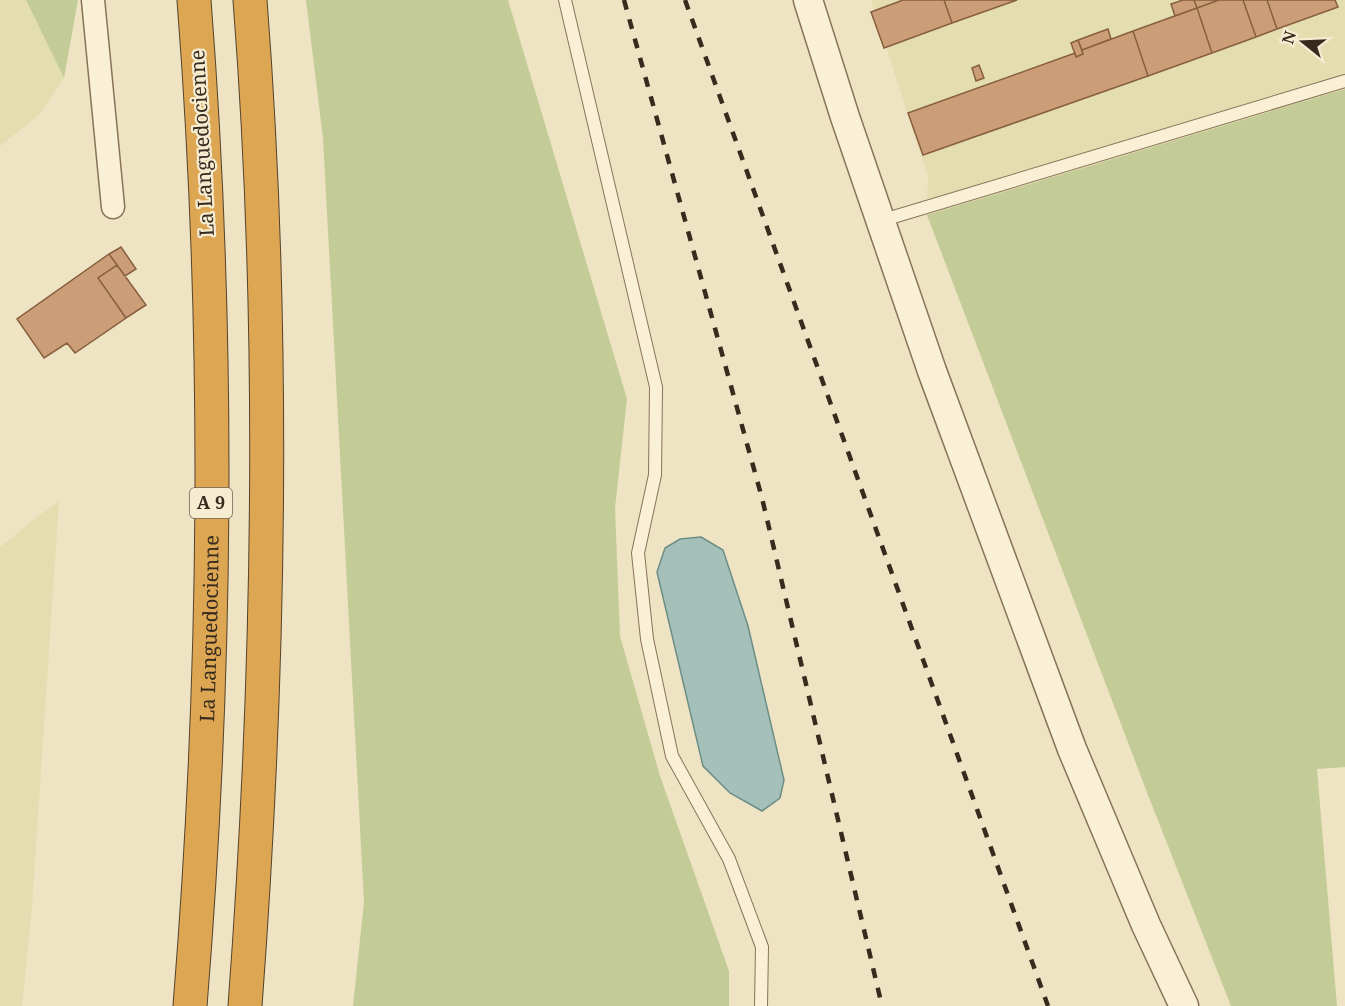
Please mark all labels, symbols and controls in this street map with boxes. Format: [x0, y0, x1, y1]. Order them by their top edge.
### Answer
north arrow [1273, 12, 1333, 72]
text: N [1276, 28, 1301, 47]
street label: La Languedocienne [183, 49, 220, 237]
road number: A 9 [190, 488, 232, 518]
street label: La Languedocienne [193, 535, 225, 723]

